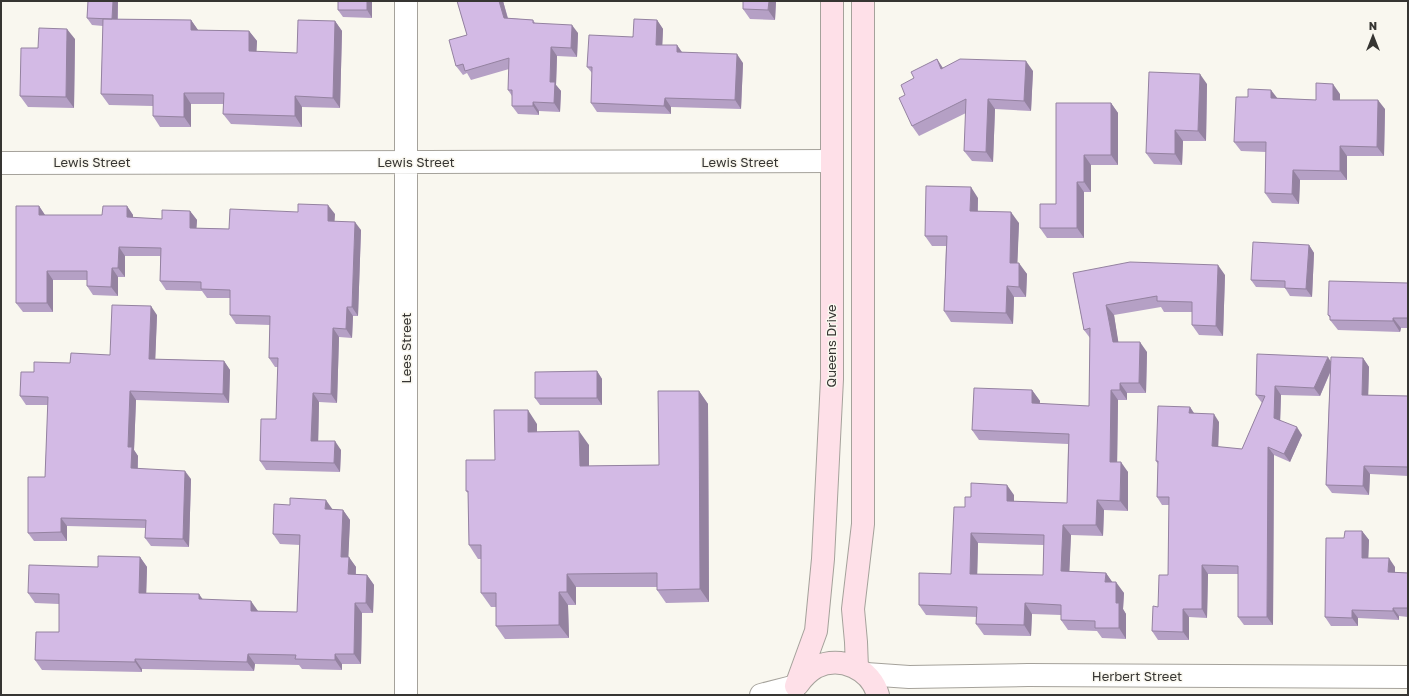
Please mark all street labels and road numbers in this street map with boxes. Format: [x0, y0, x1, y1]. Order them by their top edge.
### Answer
street label: Lewis Street [53, 154, 131, 170]
street label: Lewis Street [377, 154, 455, 170]
street label: Lewis Street [701, 154, 779, 170]
street label: Queens Drive [823, 305, 839, 387]
street label: Lees Street [398, 313, 414, 383]
street label: Herbert Street [1092, 668, 1182, 684]

